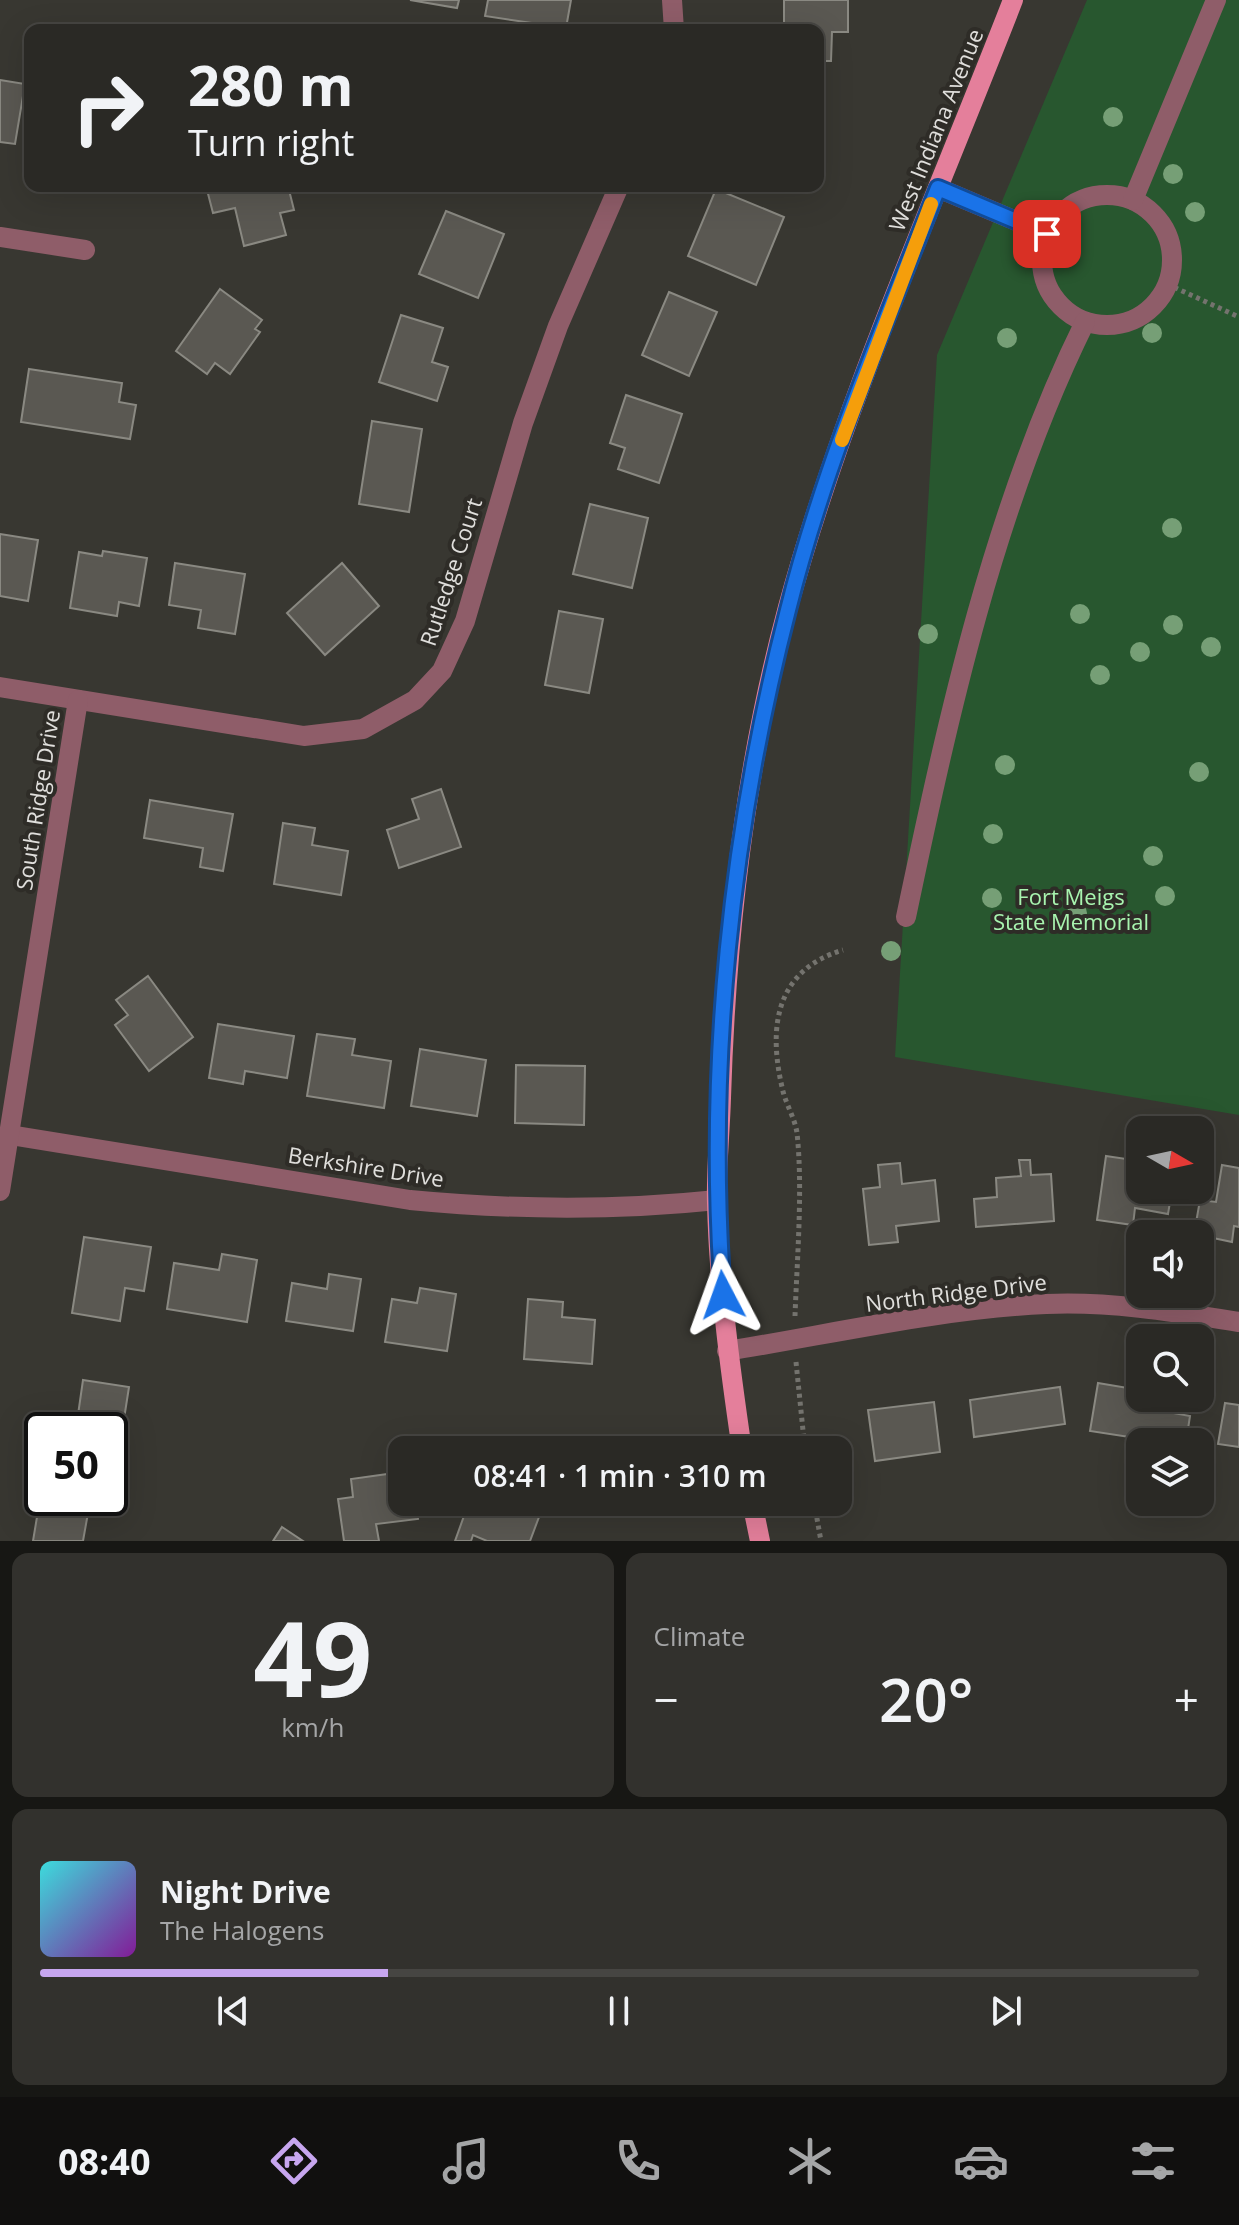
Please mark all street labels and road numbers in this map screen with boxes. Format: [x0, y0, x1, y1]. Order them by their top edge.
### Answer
street label: West Indiana Avenue [881, 24, 989, 235]
street label: Rutledge Court [412, 494, 488, 649]
street label: South Ridge Drive [8, 707, 66, 892]
street label: Berkshire Drive [286, 1139, 446, 1193]
street label: North Ridge Drive [864, 1266, 1048, 1318]

